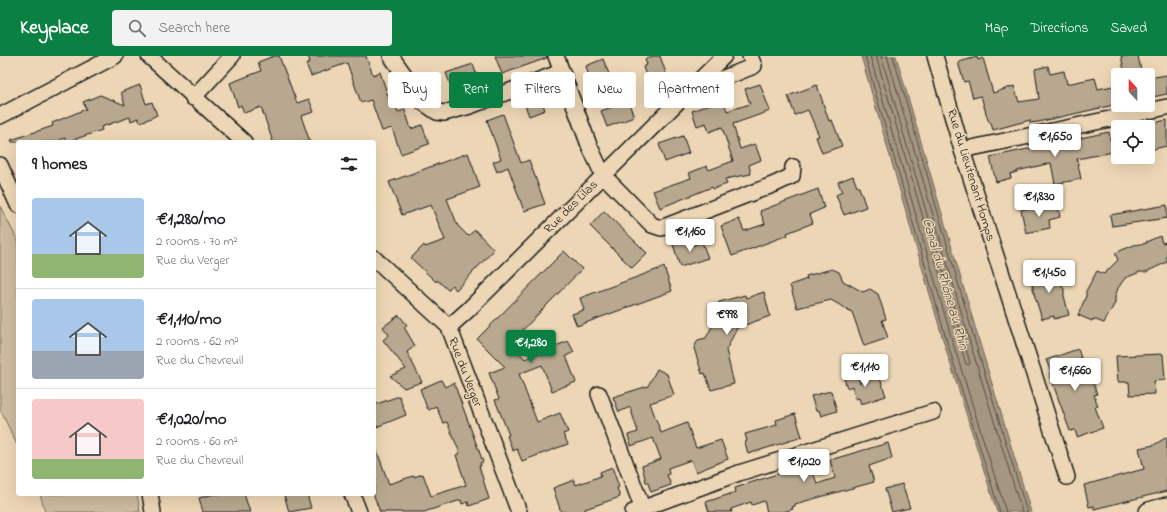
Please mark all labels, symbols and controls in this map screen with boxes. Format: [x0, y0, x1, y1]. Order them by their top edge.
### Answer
search box [112, 10, 392, 46]
text: Keyplace [20, 15, 88, 42]
icon: search [126, 17, 148, 39]
text: Search here [158, 17, 230, 39]
text: Map [985, 18, 1008, 39]
text: Directions [1030, 18, 1088, 39]
text: Saved [1110, 18, 1147, 39]
north arrow [1111, 68, 1155, 112]
map controls [1111, 68, 1155, 164]
chip: Buy [388, 72, 441, 108]
chip: Rent [449, 72, 503, 108]
chip: Filters [511, 72, 575, 108]
chip: New [583, 72, 636, 108]
chip: Apartment [644, 72, 734, 108]
street label: Rue du Lieutenant Homps [942, 106, 1000, 244]
button: locate [1111, 120, 1155, 164]
pin: €1,650 [1022, 124, 1088, 158]
text: €1,650 [1038, 127, 1072, 146]
text: 9 homes [32, 152, 88, 177]
icon: filters [338, 153, 360, 175]
street label: Rue des Lilas [540, 175, 603, 238]
pin: €1,830 [1006, 184, 1072, 218]
text: €1,830 [1023, 187, 1055, 206]
text: €1,280/mo [156, 207, 226, 232]
icon: home [64, 214, 112, 262]
water label: Canal du Rhône au Rhin [916, 216, 974, 353]
pin: €1,160 [657, 219, 723, 253]
text: €1,160 [675, 222, 705, 241]
text: 2 rooms · 70 m² [156, 232, 237, 251]
text: Rue du Verger [156, 251, 229, 270]
pin: €1,450 [1016, 260, 1082, 294]
text: €1,450 [1032, 263, 1066, 282]
pin: €998 [703, 302, 751, 336]
text: €998 [716, 305, 738, 324]
text: €1,110/mo [156, 307, 222, 332]
icon: home [64, 315, 112, 363]
pin: €1,280 [498, 330, 564, 364]
text: 2 rooms · 62 m² [156, 332, 239, 351]
text: €1,280 [515, 333, 547, 352]
street label: Rue du Verger [442, 334, 487, 411]
text: Rue du Chevreuil [156, 351, 244, 370]
pin: €1,110 [832, 354, 898, 388]
text: €1,110 [850, 357, 880, 376]
pin: €1,660 [1042, 358, 1108, 392]
text: €1,660 [1059, 361, 1091, 380]
text: €1,020/mo [156, 407, 227, 432]
icon: home [64, 415, 112, 463]
text: 2 rooms · 60 m² [156, 432, 238, 451]
pin: €1,020 [771, 449, 837, 483]
text: Rue du Chevreuil [156, 451, 244, 470]
text: €1,020 [787, 452, 821, 471]

